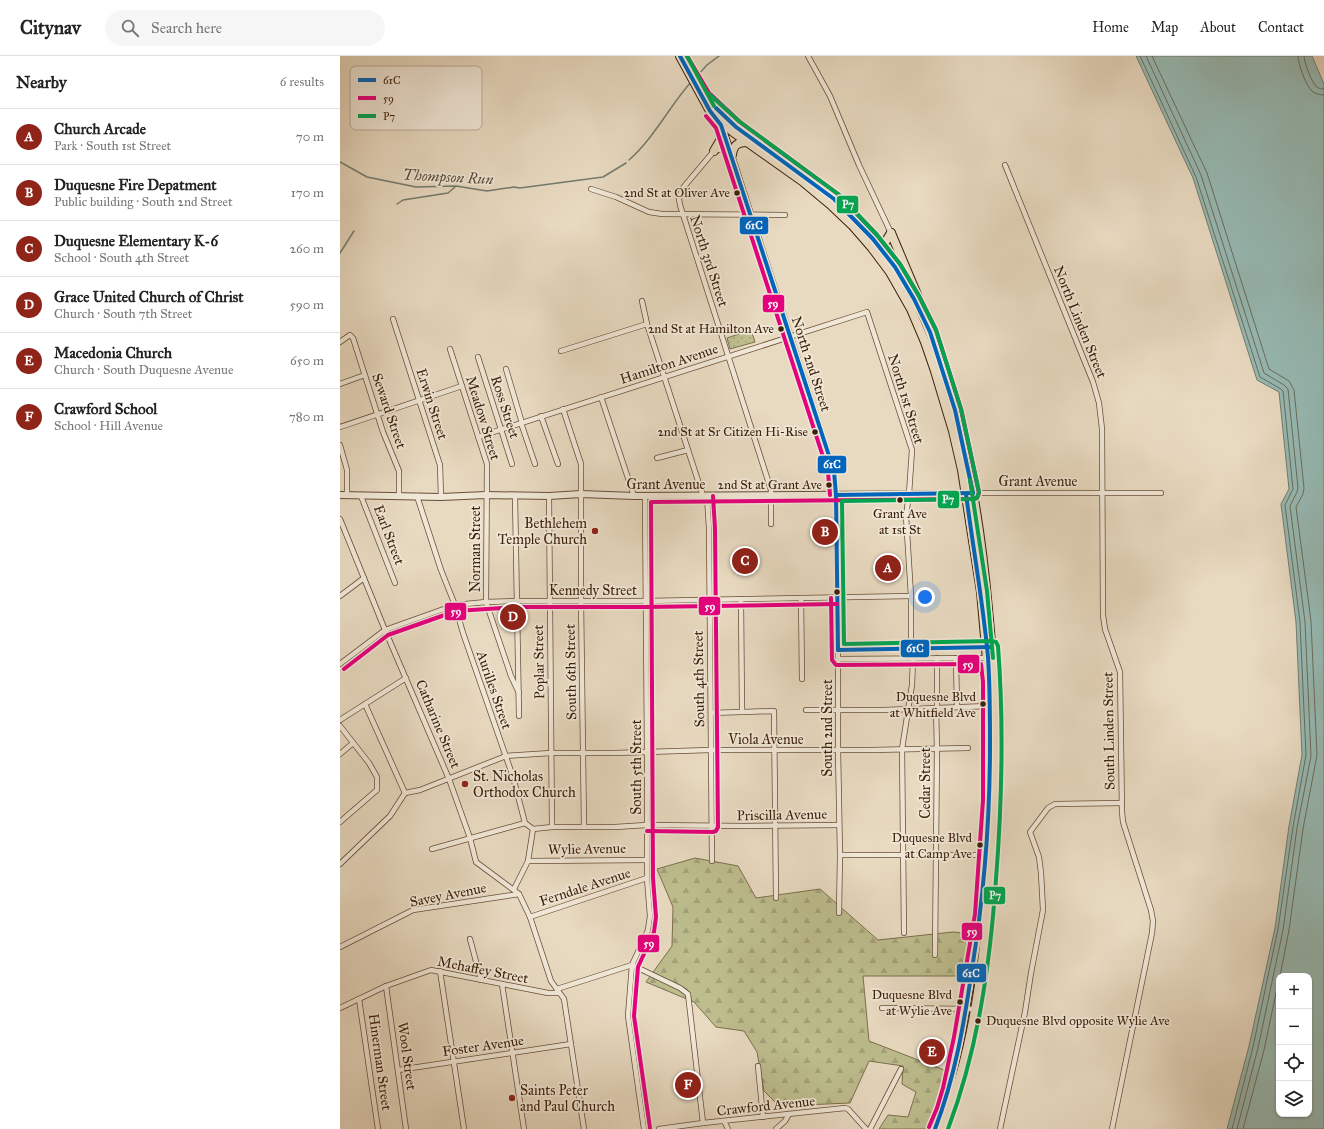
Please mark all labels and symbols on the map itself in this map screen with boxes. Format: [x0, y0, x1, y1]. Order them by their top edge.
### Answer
legend [350, 66, 482, 130]
text: 61C [383, 74, 400, 87]
text: 59 [383, 92, 394, 105]
text: P7 [383, 110, 395, 123]
water label: Thompson Run [402, 166, 494, 189]
place label: 2nd St at Oliver Ave [624, 185, 731, 201]
marker: 2nd St at Oliver Ave [732, 188, 742, 198]
line badge: P7 [836, 195, 859, 214]
text: P7 [842, 198, 854, 211]
street label: North 3rd Street [686, 213, 732, 309]
line badge: 61C [739, 216, 769, 235]
text: 61C [745, 219, 763, 232]
street label: North Linden Street [1050, 263, 1110, 381]
line badge: 59 [762, 294, 785, 313]
text: 59 [767, 297, 779, 311]
street label: North 2nd Street [788, 314, 834, 414]
place label: 2nd St at Hamilton Ave [648, 321, 775, 337]
marker: 2nd St at Hamilton Ave [776, 324, 786, 334]
street label: Hamilton Avenue [618, 340, 720, 388]
street label: North 1st Street [884, 352, 928, 446]
street label: Erwin Street [413, 366, 451, 442]
street label: Seward Street [368, 371, 410, 451]
street label: Meadow Street [462, 374, 504, 462]
street label: Ross Street [487, 374, 523, 441]
place label: 2nd St at Sr Citizen Hi-Rise [657, 424, 809, 440]
marker: 2nd St at Sr Citizen Hi-Rise [810, 427, 820, 437]
line badge: 61C [817, 455, 847, 474]
text: 61C [823, 458, 841, 471]
street label: Grant Avenue [999, 473, 1078, 490]
street label: Grant Avenue [627, 476, 706, 493]
place label: 2nd St at Grant Ave [717, 477, 823, 493]
marker: 2nd St at Grant Ave [824, 480, 834, 490]
line badge: P7 [937, 490, 960, 509]
text: P7 [942, 493, 954, 506]
marker: Grant Ave at 1st St [895, 495, 905, 505]
street label: Earl Street [370, 503, 408, 567]
street label: Norman Street [467, 505, 484, 593]
place label: Grant Ave at 1st St [873, 506, 928, 538]
place label: Bethlehem Temple Church [498, 515, 587, 548]
pin: B [812, 517, 838, 547]
marker: Bethlehem Temple Church [590, 526, 600, 536]
pin: C [732, 546, 758, 576]
pin: A [875, 553, 901, 583]
street label: Kennedy Street [549, 582, 637, 599]
unlabelled marker [832, 587, 842, 597]
your location [915, 587, 935, 607]
line badge: 59 [698, 596, 721, 616]
text: 59 [704, 600, 716, 614]
line badge: 59 [444, 602, 467, 621]
pin: D [500, 602, 526, 632]
text: 59 [450, 605, 462, 619]
street label: South 6th Street [562, 624, 580, 720]
street label: Poplar Street [530, 625, 548, 699]
street label: South 4th Street [690, 630, 708, 728]
line badge: 61C [900, 639, 930, 658]
text: 61C [906, 642, 924, 655]
street label: Aurilles Street [472, 647, 515, 732]
line badge: 59 [957, 654, 980, 674]
text: 59 [962, 658, 974, 672]
street label: South Linden Street [1099, 672, 1119, 790]
street label: Catharine Street [412, 677, 464, 771]
street label: South 2nd Street [819, 679, 836, 777]
place label: Duquesne Blvd at Whitfield Ave [890, 689, 977, 721]
marker: Duquesne Blvd at Whitfield Ave [978, 699, 988, 709]
street label: South 5th Street [628, 719, 645, 815]
street label: Viola Avenue [727, 731, 804, 748]
street label: Cedar Street [917, 747, 934, 819]
place label: St. Nicholas Orthodox Church [473, 768, 576, 801]
marker: St. Nicholas Orthodox Church [460, 779, 470, 789]
street label: Priscilla Avenue [737, 806, 828, 824]
place label: Duquesne Blvd at Camp Ave [892, 830, 973, 862]
street label: Wylie Avenue [548, 840, 626, 858]
marker: Duquesne Blvd at Camp Ave [975, 840, 985, 850]
street label: Ferndale Avenue [537, 864, 633, 910]
street label: Savey Avenue [408, 879, 488, 911]
line badge: P7 [983, 886, 1006, 905]
text: P7 [989, 889, 1001, 902]
line badge: 59 [961, 922, 983, 941]
text: 59 [966, 925, 978, 939]
line badge: 59 [637, 934, 660, 953]
text: 59 [643, 937, 655, 951]
street label: Mehaffey Street [436, 953, 530, 987]
line badge: 61C [956, 963, 987, 983]
text: 61C [962, 967, 980, 980]
place label: Duquesne Blvd at Wylie Ave [872, 987, 953, 1019]
marker: Duquesne Blvd at Wylie Ave [955, 997, 965, 1007]
street label: Hinerman Street [365, 1012, 395, 1112]
place label: Duquesne Blvd opposite Wylie Ave [986, 1013, 1170, 1029]
marker: Duquesne Blvd opposite Wylie Ave [973, 1016, 983, 1026]
street label: Wool Street [394, 1021, 420, 1091]
street label: Foster Avenue [441, 1032, 525, 1060]
pin: E [919, 1037, 945, 1067]
pin: F [675, 1070, 701, 1100]
place label: Saints Peter and Paul Church [520, 1082, 615, 1115]
street label: Crawford Avenue [716, 1092, 816, 1120]
marker: Saints Peter and Paul Church [507, 1093, 517, 1103]

